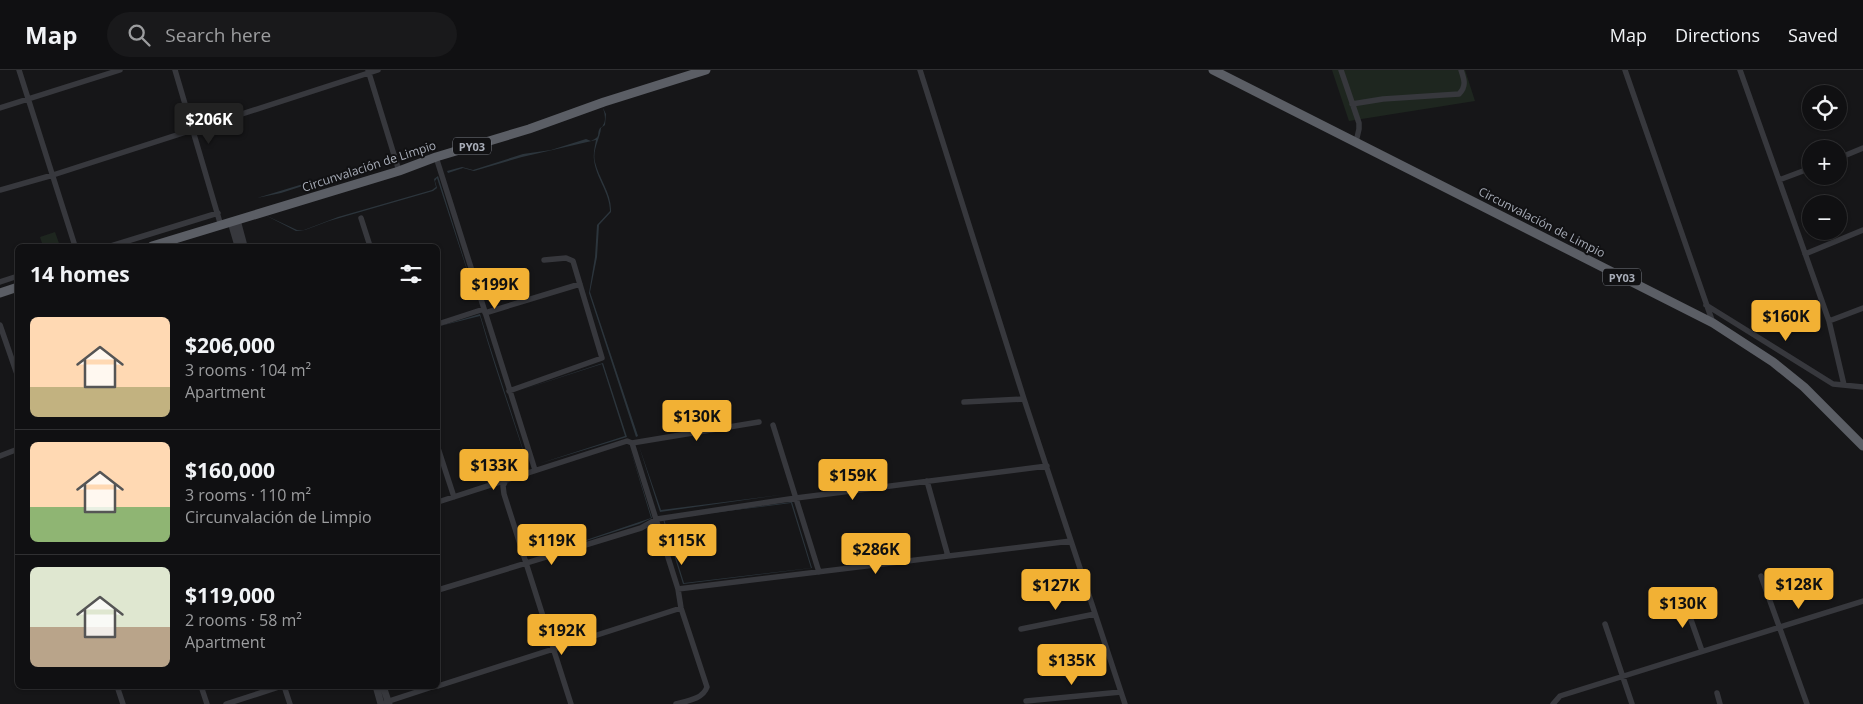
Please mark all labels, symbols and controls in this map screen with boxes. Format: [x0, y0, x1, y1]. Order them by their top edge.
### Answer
search box [107, 12, 457, 57]
text: Map [25, 18, 77, 51]
icon: search [125, 21, 153, 49]
text: Search here [165, 22, 271, 48]
text: Map [1610, 23, 1647, 47]
text: Directions [1675, 23, 1760, 47]
text: Saved [1788, 23, 1838, 47]
map controls [1802, 85, 1847, 240]
button: locate [1802, 85, 1847, 130]
pin: $206K [174, 102, 244, 145]
text: $206K [185, 108, 233, 130]
street label: Circunvalación de Limpio [300, 136, 438, 196]
road number: PY03 [453, 138, 491, 154]
button: + [1802, 140, 1847, 185]
street label: Circunvalación de Limpio [1476, 183, 1608, 261]
button: − [1802, 195, 1847, 240]
text: 14 homes [30, 260, 130, 288]
icon: filters [397, 260, 425, 288]
pin: $199K [460, 268, 530, 310]
road number: PY03 [1603, 268, 1641, 286]
text: $199K [471, 273, 519, 295]
pin: $160K [1751, 300, 1821, 342]
text: $160K [1762, 305, 1810, 327]
text: $206,000 [185, 331, 275, 359]
icon: home [70, 337, 130, 397]
text: 3 rooms · 104 m² [185, 359, 311, 381]
text: Apartment [185, 381, 265, 403]
pin: $130K [662, 400, 732, 442]
text: $130K [673, 405, 721, 427]
pin: $133K [459, 448, 529, 491]
text: $133K [470, 454, 518, 476]
text: $160,000 [185, 456, 275, 484]
pin: $159K [818, 458, 888, 501]
icon: home [70, 462, 130, 522]
text: $159K [829, 464, 877, 486]
text: 3 rooms · 110 m² [185, 484, 311, 506]
text: Circunvalación de Limpio [185, 506, 372, 528]
pin: $119K [517, 524, 587, 566]
pin: $115K [647, 524, 717, 566]
text: $119K [528, 529, 576, 551]
text: $115K [658, 529, 706, 551]
pin: $286K [841, 532, 911, 575]
text: $286K [852, 538, 900, 560]
pin: $127K [1021, 568, 1091, 611]
pin: $128K [1764, 568, 1834, 610]
text: $128K [1775, 573, 1823, 595]
text: $127K [1032, 574, 1080, 596]
text: $119,000 [185, 581, 275, 609]
pin: $130K [1648, 586, 1718, 629]
icon: home [70, 587, 130, 647]
text: $130K [1659, 592, 1707, 614]
text: 2 rooms · 58 m² [185, 609, 302, 631]
pin: $192K [527, 614, 597, 656]
text: $192K [538, 619, 586, 641]
text: Apartment [185, 631, 265, 653]
pin: $135K [1037, 644, 1107, 686]
text: $135K [1048, 649, 1096, 671]

